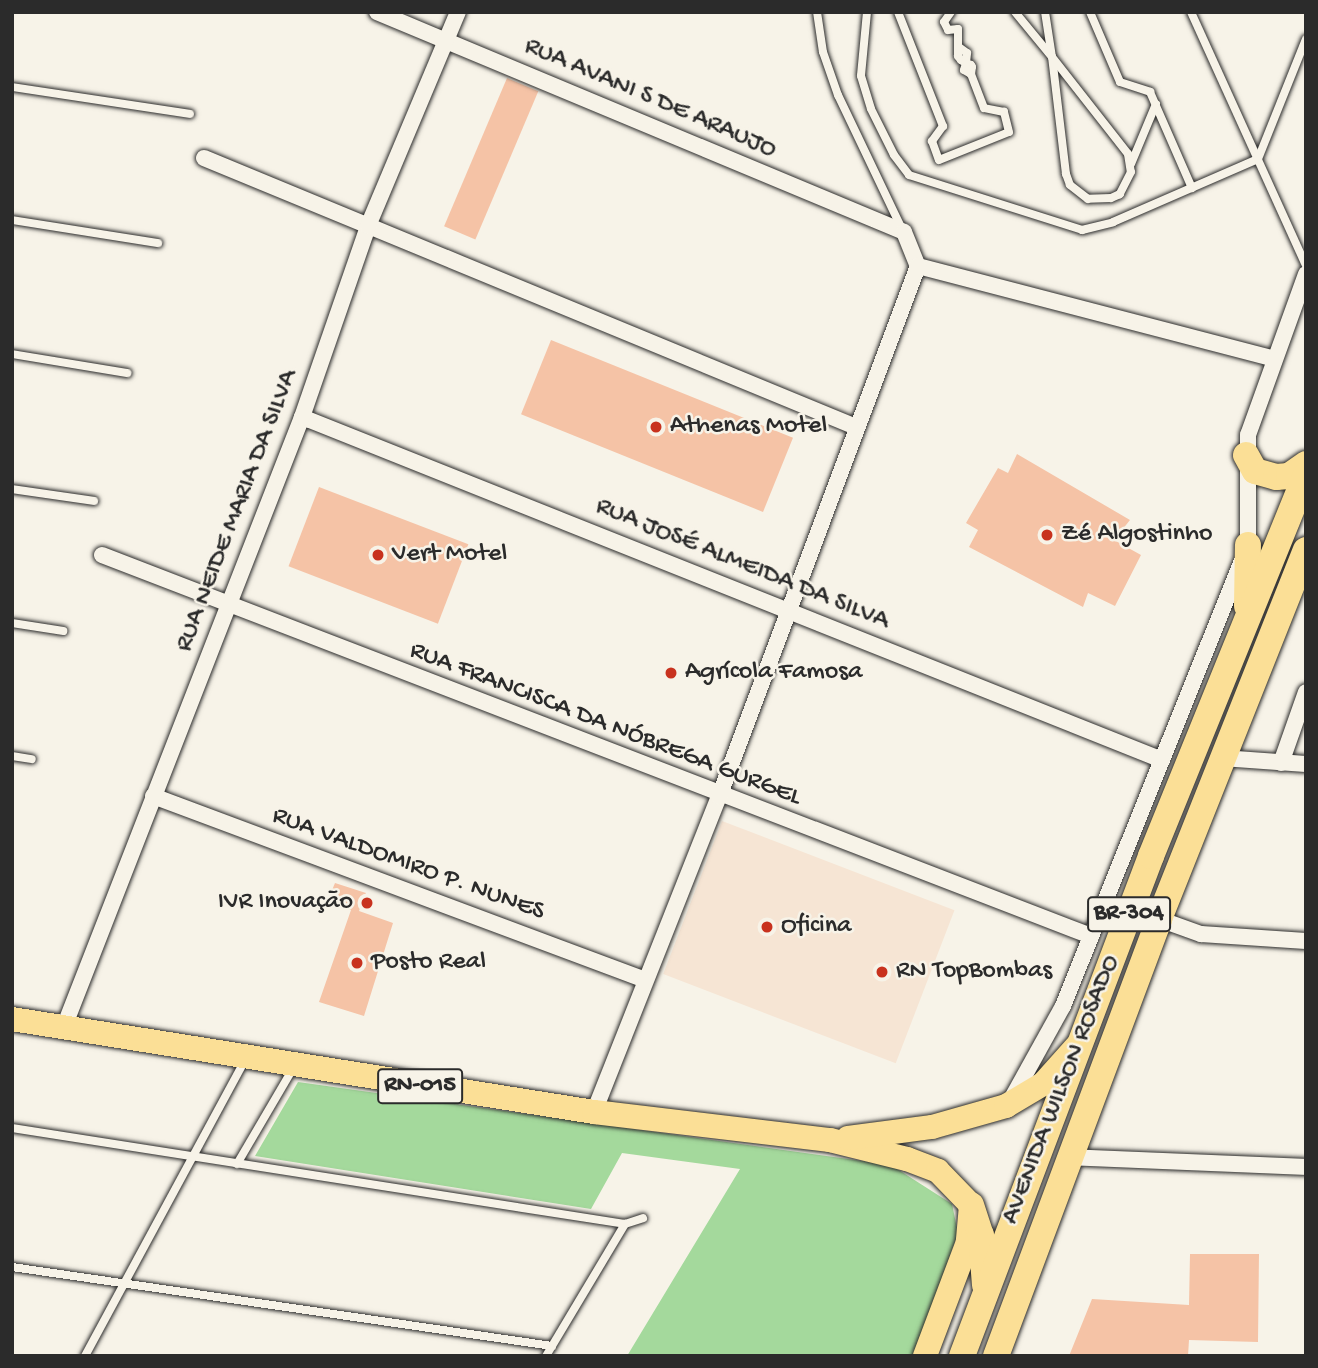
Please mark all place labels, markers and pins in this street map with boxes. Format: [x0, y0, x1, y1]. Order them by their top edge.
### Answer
place label: Athenas Motel [670, 411, 827, 443]
marker: Athenas Motel [648, 419, 664, 435]
place label: Zé Algostinho [1061, 519, 1212, 551]
marker: Zé Algostinho [1039, 527, 1055, 543]
place label: Vert Motel [392, 539, 507, 571]
marker: Vert Motel [370, 547, 386, 563]
place label: Agrícola Famosa [685, 657, 862, 689]
marker: Agrícola Famosa [663, 665, 679, 681]
place label: IVR Inovação [218, 887, 353, 919]
marker: IVR Inovação [359, 895, 375, 911]
place label: Oficina [781, 911, 852, 943]
marker: Oficina [759, 919, 775, 935]
place label: Posto Real [371, 947, 486, 979]
marker: Posto Real [349, 955, 365, 971]
place label: RN TopBombas [896, 956, 1052, 988]
marker: RN TopBombas [874, 964, 890, 980]

